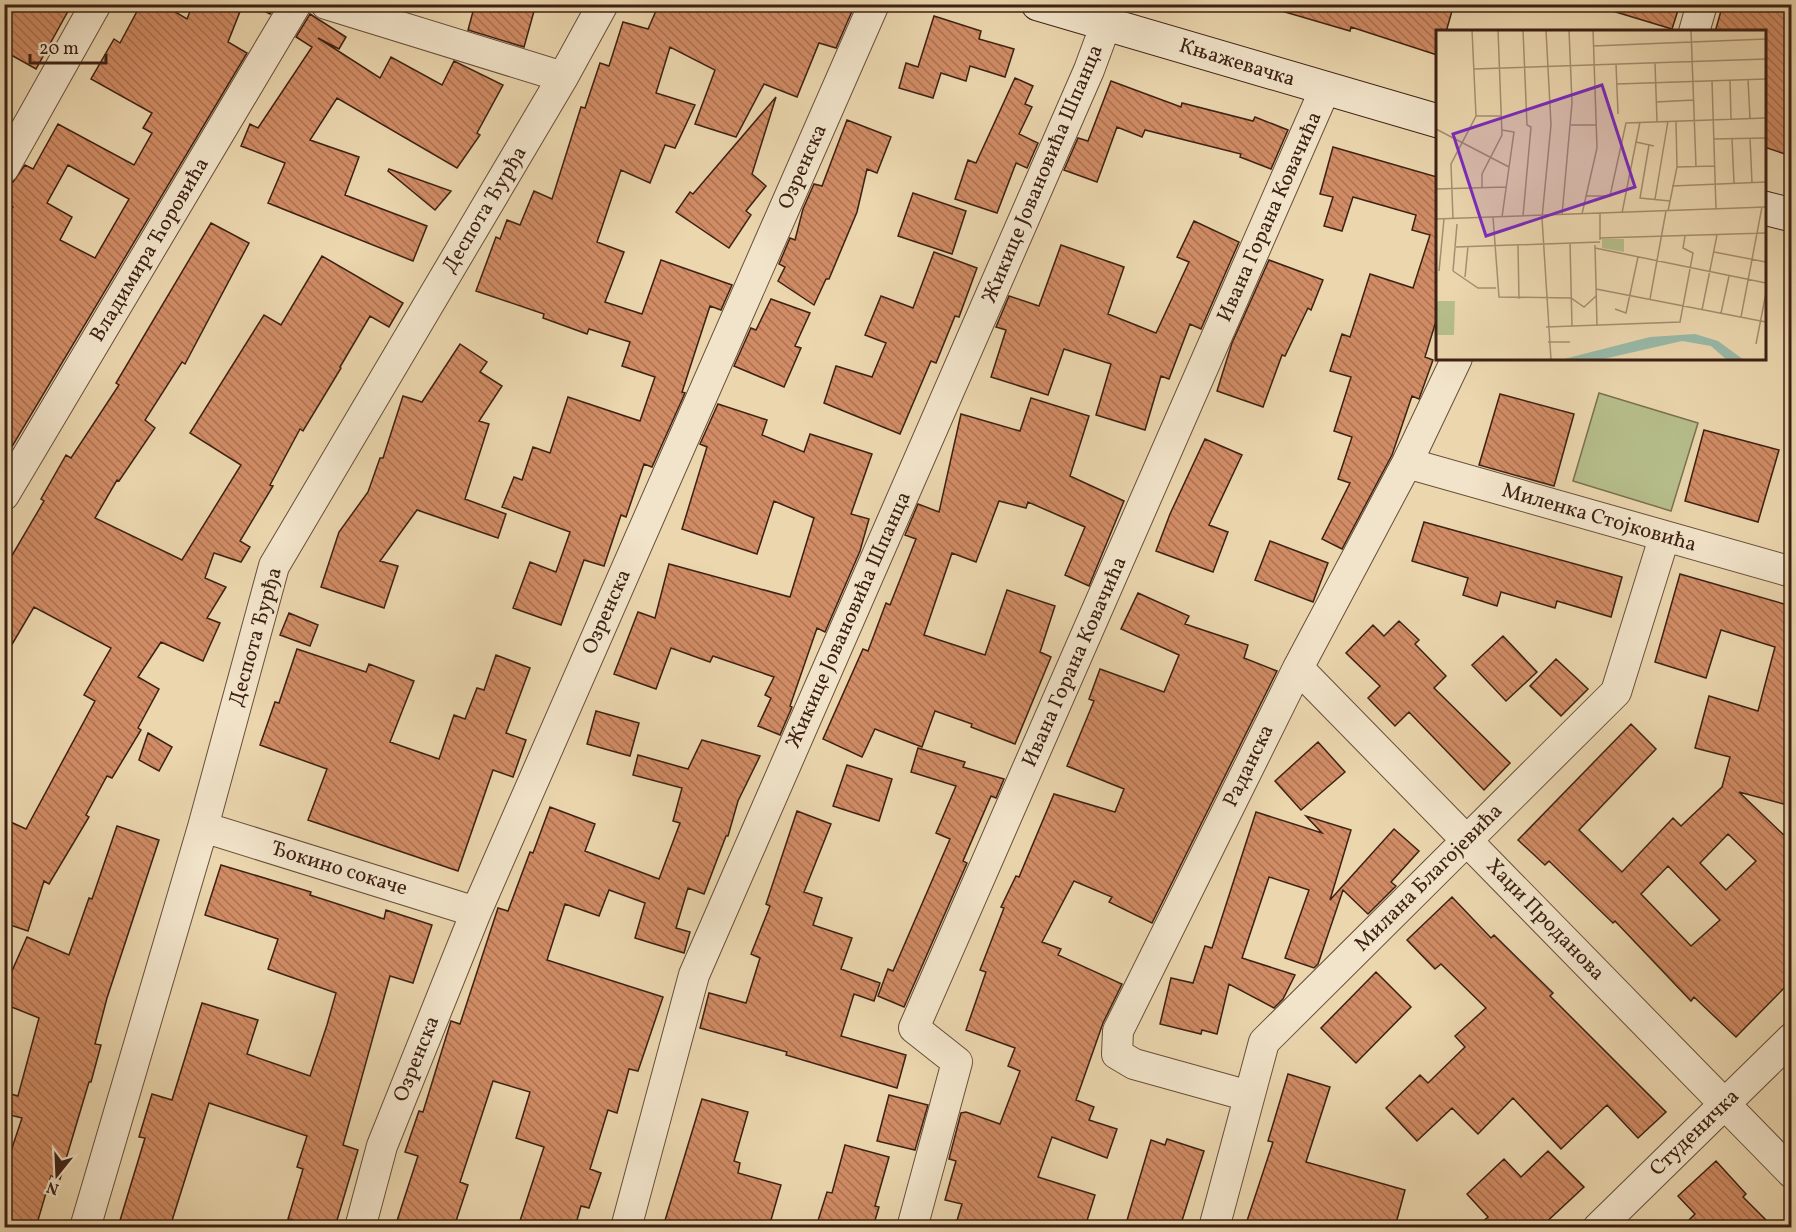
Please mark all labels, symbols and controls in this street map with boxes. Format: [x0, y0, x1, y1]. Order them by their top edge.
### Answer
scale bar [30, 27, 106, 65]
inset map [1436, 30, 1766, 360]
street label: Књажевачка [1175, 32, 1299, 94]
text: 20 m [39, 37, 79, 62]
street label: Жикице Јовановића Шпанца [975, 40, 1111, 308]
street label: Ивана Горана Ковачића [1210, 107, 1330, 327]
street label: Озренска [771, 120, 835, 214]
street label: Деспота Ђурђа [436, 141, 534, 279]
street label: Владимира Ћоровића [83, 152, 217, 348]
street label: Миленка Стојковића [1498, 476, 1700, 560]
street label: Жикице Јовановића Шпанца [779, 487, 919, 753]
street label: Ивана Горана Ковачића [1015, 552, 1135, 772]
street label: Деспота Ђурђа [222, 564, 290, 710]
street label: Озренска [575, 565, 639, 659]
street label: Раданска [1216, 720, 1282, 812]
street label: Милана Благојевића [1348, 797, 1510, 959]
street label: Ђокино сокаче [267, 834, 411, 904]
street label: Хаџи Проданова [1479, 852, 1611, 988]
street label: Озренска [387, 1012, 447, 1106]
street label: Студеничка [1644, 1083, 1746, 1183]
north arrow [27, 1145, 87, 1205]
text: N [44, 1175, 62, 1200]

